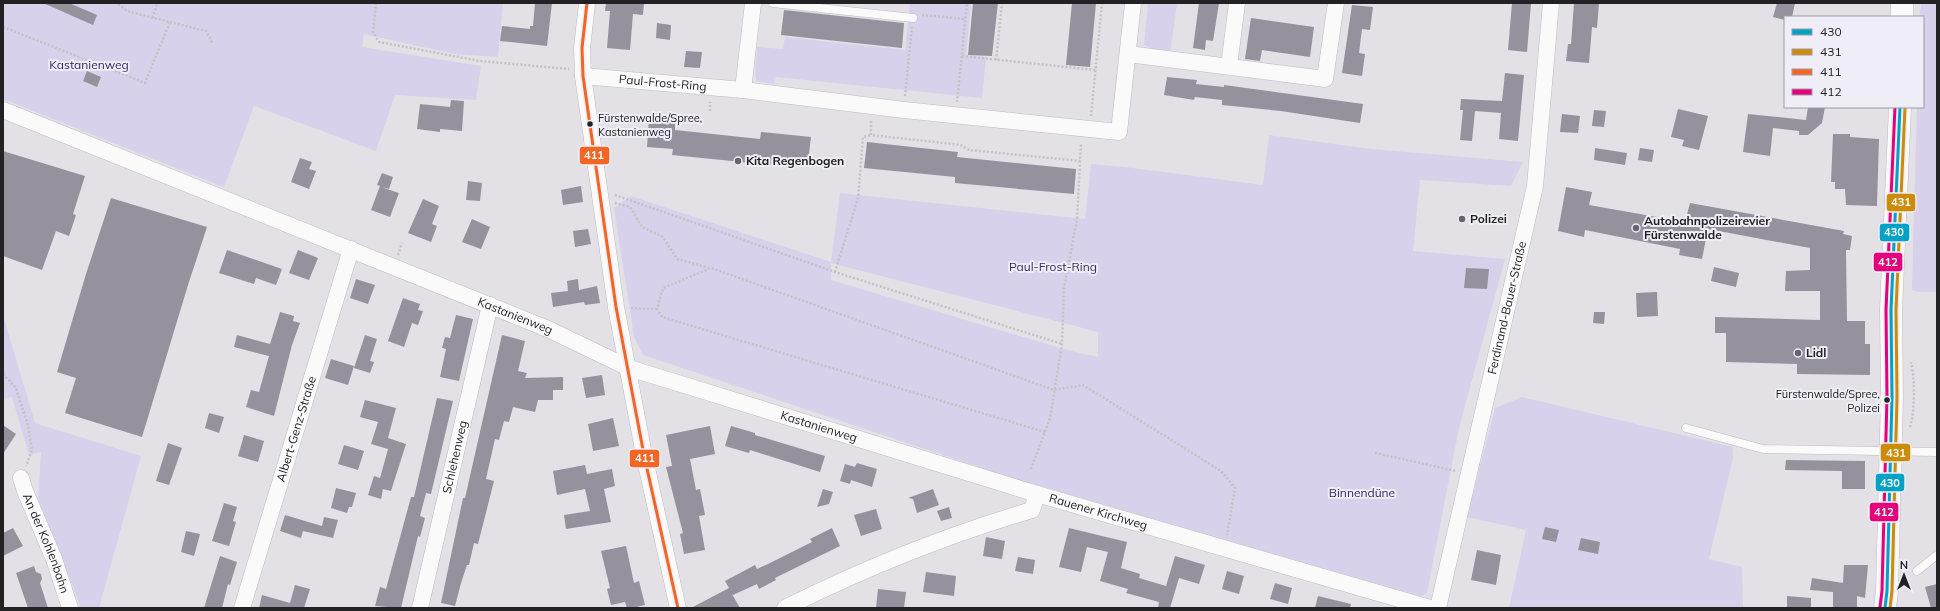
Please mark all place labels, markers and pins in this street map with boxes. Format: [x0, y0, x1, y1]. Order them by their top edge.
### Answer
place label: Fürstenwalde/Spree, Kastanienweg [598, 111, 702, 139]
marker: Fürstenwalde/Spree, Kastanienweg [585, 119, 595, 129]
place label: Kita Regenbogen [746, 153, 844, 168]
marker: Kita Regenbogen [733, 156, 743, 166]
place label: Polizei [1470, 211, 1507, 226]
place label: Autobahnpolizeirevier Fürstenwalde [1644, 213, 1770, 242]
marker: Polizei [1457, 214, 1467, 224]
marker: Autobahnpolizeirevier Fürstenwalde [1631, 223, 1641, 233]
place label: Lidl [1806, 345, 1826, 360]
marker: Lidl [1793, 348, 1803, 358]
place label: Fürstenwalde/Spree, Polizei [1776, 387, 1880, 415]
marker: Fürstenwalde/Spree, Polizei [1882, 395, 1892, 405]

